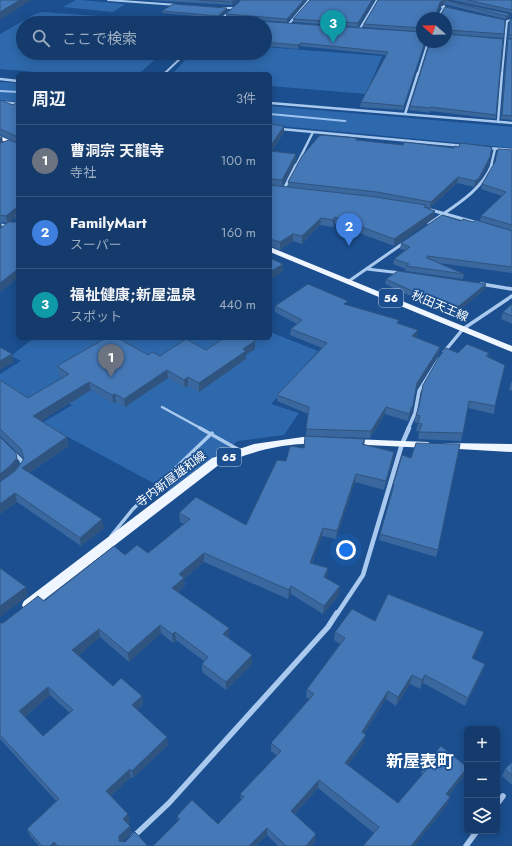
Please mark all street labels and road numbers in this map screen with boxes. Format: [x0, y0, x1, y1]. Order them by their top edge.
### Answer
street label: 秋田天王線 [409, 286, 471, 326]
road number: 56 [379, 289, 403, 307]
street label: 寺内新屋雄和線 [132, 447, 210, 511]
road number: 65 [217, 448, 241, 466]

